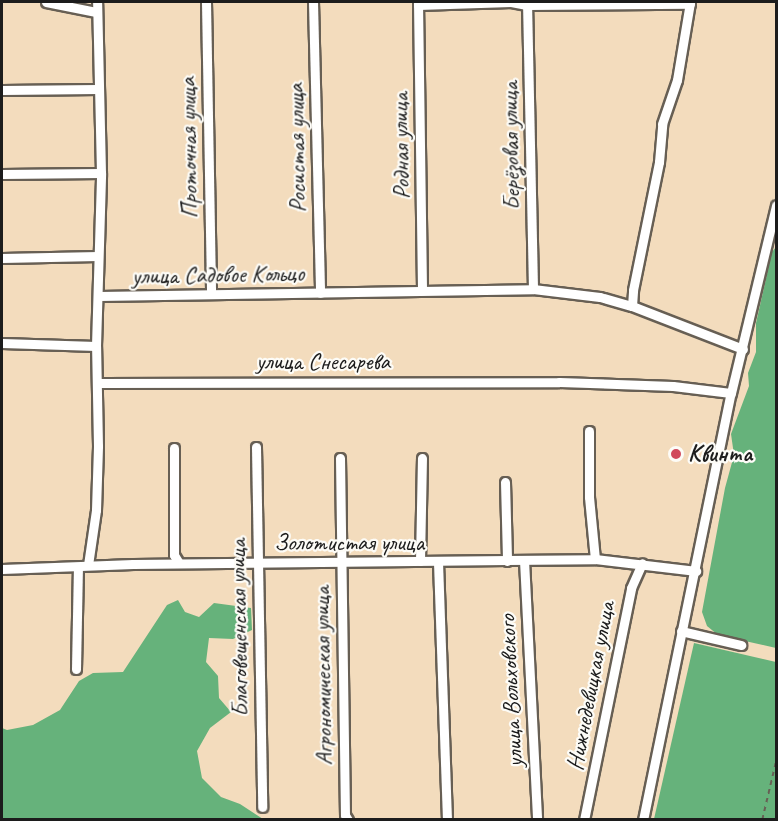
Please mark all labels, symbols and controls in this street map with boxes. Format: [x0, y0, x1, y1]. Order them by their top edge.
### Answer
street label: Проточная улица [173, 76, 205, 220]
street label: Берёзовая улица [495, 81, 527, 211]
street label: Росистая улица [281, 83, 313, 213]
street label: Родная улица [386, 93, 416, 199]
street label: улица Садовое Кольцо [132, 259, 304, 291]
street label: улица Снесарева [256, 348, 390, 376]
place label: Квинта [688, 440, 752, 468]
marker: Квинта [669, 447, 683, 461]
street label: Золотистая улица [273, 529, 425, 557]
street label: Благовещенская улица [223, 538, 255, 718]
street label: Агрономическая улица [307, 586, 339, 766]
street label: Нижнедевицкая улица [561, 599, 621, 773]
street label: улица Вольховского [493, 614, 529, 768]

